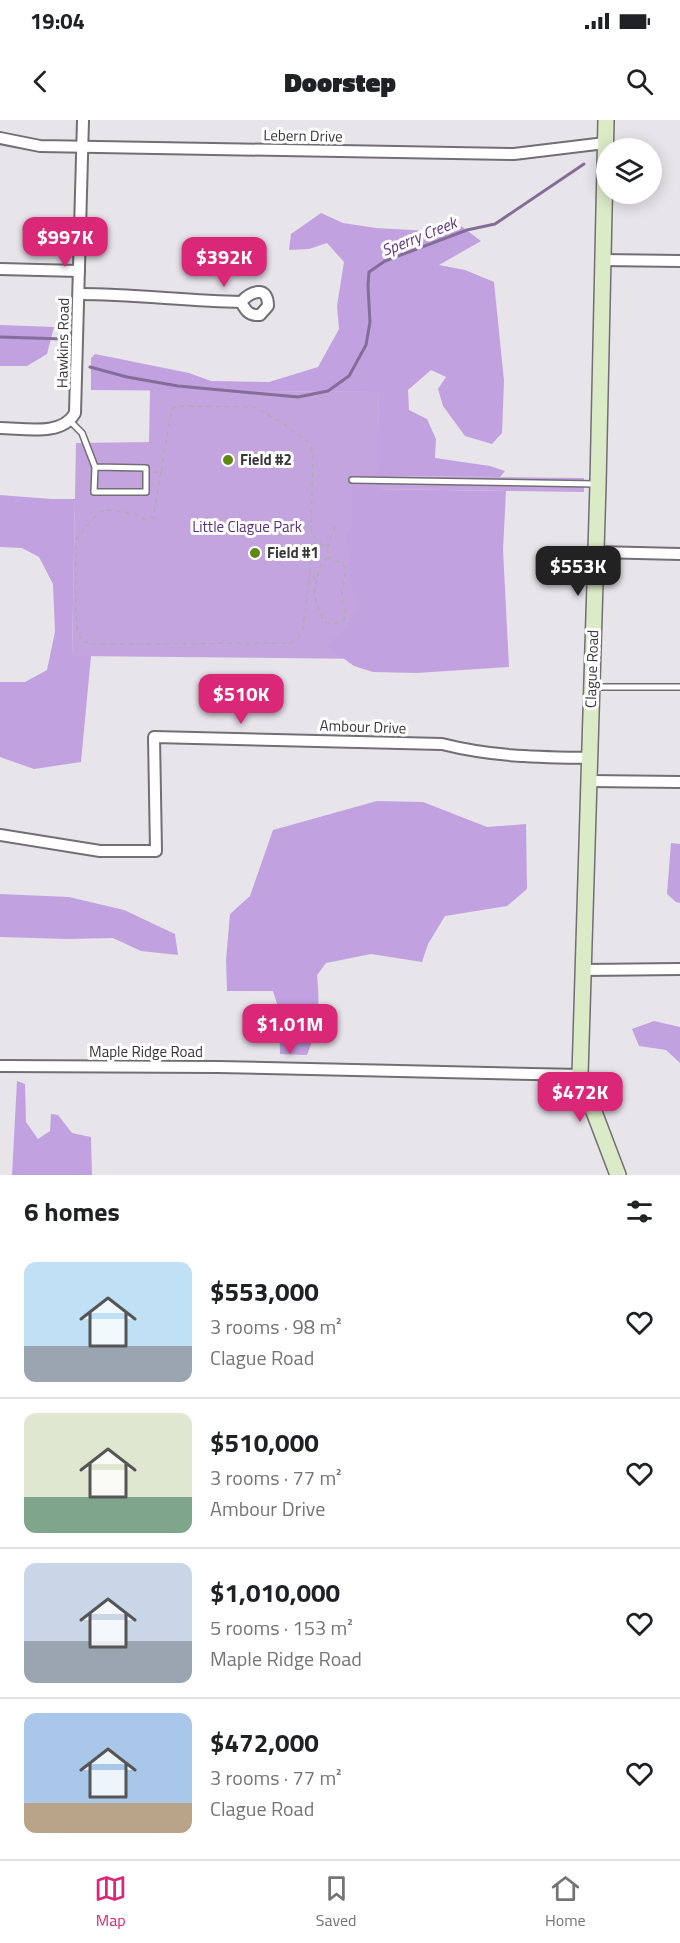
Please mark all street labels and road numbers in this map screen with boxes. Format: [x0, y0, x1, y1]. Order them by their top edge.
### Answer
street label: Lebern Drive [263, 123, 343, 148]
street label: Hawkins Road [50, 298, 75, 388]
street label: Clague Road [579, 630, 604, 708]
street label: Ambour Drive [319, 713, 407, 740]
street label: Maple Ridge Road [89, 1040, 203, 1063]

